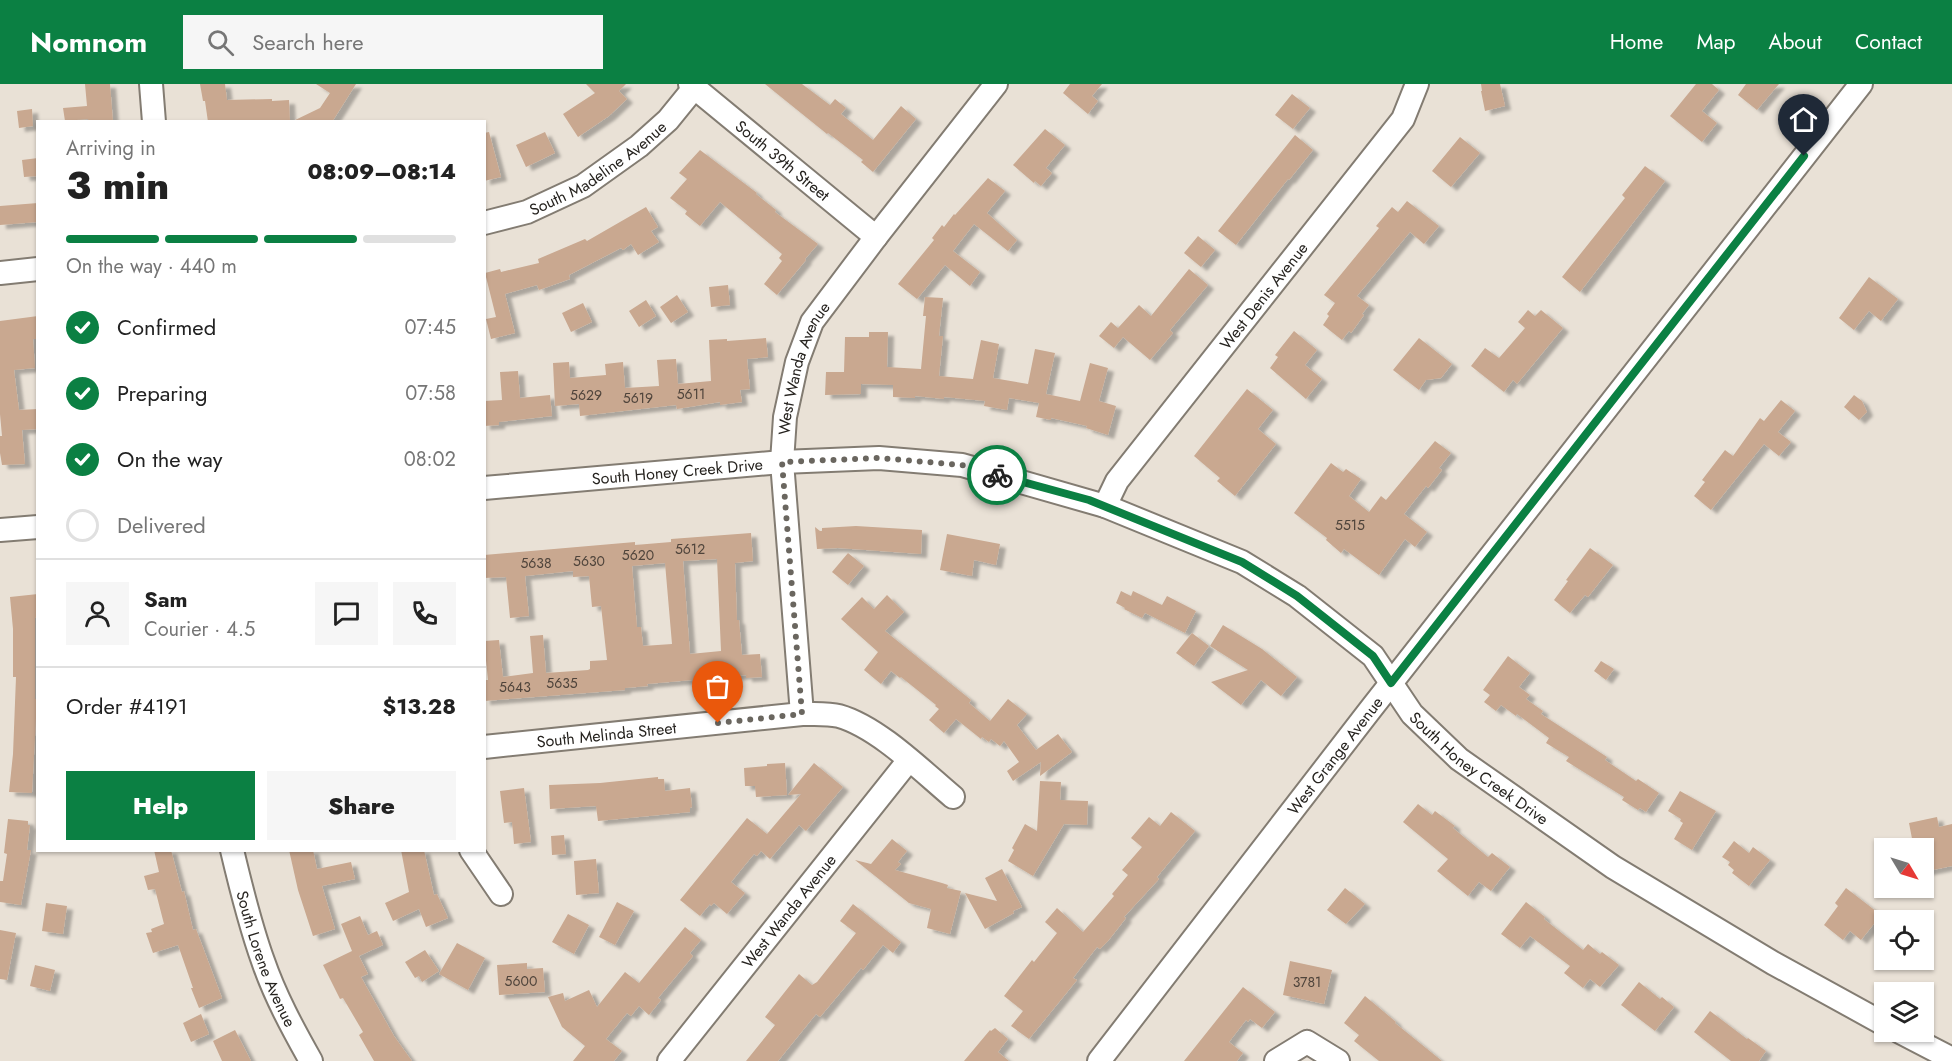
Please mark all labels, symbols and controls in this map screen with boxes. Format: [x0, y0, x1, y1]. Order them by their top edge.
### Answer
search box [183, 15, 603, 69]
text: Nomnom [30, 22, 147, 63]
icon: search [204, 26, 237, 59]
text: Search here [252, 26, 364, 58]
text: Home [1610, 27, 1663, 57]
text: Map [1696, 27, 1736, 57]
text: About [1769, 27, 1822, 57]
text: Contact [1855, 27, 1922, 57]
pin [1778, 94, 1829, 156]
icon: home [1787, 103, 1820, 136]
street label: South 39th Street [730, 114, 835, 206]
street label: South Madeline Avenue [525, 115, 671, 221]
text: Arriving in [66, 134, 156, 163]
text: 08:09–08:14 [307, 155, 456, 187]
text: 3 min [66, 157, 169, 214]
street label: West Denis Avenue [1214, 237, 1313, 354]
text: On the way · 440 m [66, 252, 237, 281]
street label: West Wanda Avenue [772, 297, 835, 436]
icon: check [66, 311, 99, 344]
text: Confirmed [117, 311, 216, 343]
text: 07:45 [405, 313, 456, 342]
icon: check [66, 377, 99, 410]
text: Preparing [117, 377, 208, 409]
text: 07:58 [405, 379, 456, 408]
house number: 5611 [677, 384, 705, 404]
house number: 5629 [570, 385, 602, 405]
house number: 5619 [623, 388, 653, 408]
icon: check [66, 443, 99, 476]
text: On the way [117, 443, 222, 475]
text: 08:02 [404, 445, 456, 474]
courier [967, 445, 1027, 505]
street label: South Honey Creek Drive [591, 452, 764, 490]
icon: bike [981, 459, 1014, 492]
text: Delivered [117, 509, 206, 541]
house number: 5515 [1335, 515, 1365, 535]
house number: 5612 [675, 539, 705, 559]
house number: 5620 [622, 545, 654, 565]
house number: 5630 [573, 551, 605, 571]
house number: 5638 [520, 553, 552, 573]
button: person [66, 582, 129, 645]
button: chat [315, 582, 378, 645]
button: phone [393, 582, 456, 645]
text: Sam [144, 583, 188, 615]
text: Courier · 4.5 [144, 615, 255, 644]
pin [692, 661, 743, 723]
icon: bag [701, 670, 734, 703]
house number: 5635 [546, 673, 578, 693]
house number: 5643 [499, 677, 531, 697]
text: Order #4191 [66, 690, 188, 722]
text: $13.28 [382, 690, 456, 722]
street label: West Grange Avenue [1282, 691, 1388, 819]
street label: South Honey Creek Drive [1404, 706, 1553, 830]
street label: South Melinda Street [535, 716, 677, 753]
button: Help [66, 771, 255, 840]
button: Share [267, 771, 456, 840]
north arrow [1874, 838, 1934, 898]
map controls [1874, 838, 1934, 1042]
street label: West Wanda Avenue [736, 849, 841, 973]
street label: South Lorene Avenue [231, 888, 302, 1031]
button: locate [1874, 910, 1934, 970]
house number: 5600 [505, 971, 537, 991]
house number: 3781 [1293, 972, 1321, 992]
button: layers [1874, 982, 1934, 1042]

